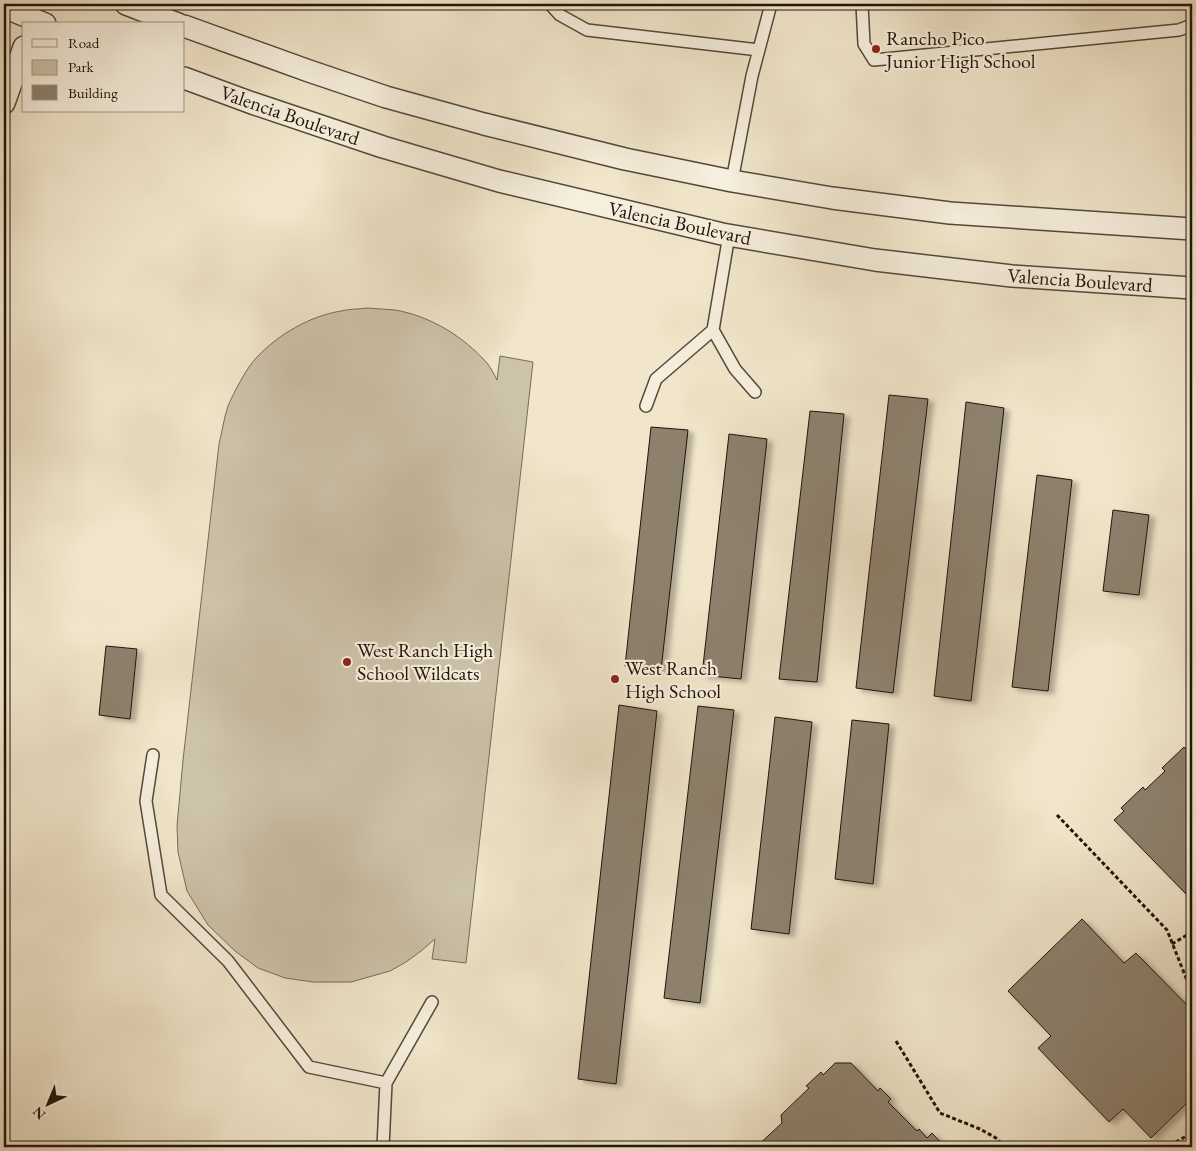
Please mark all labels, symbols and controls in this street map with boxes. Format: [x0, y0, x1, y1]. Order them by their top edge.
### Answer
legend [22, 22, 185, 112]
place label: Rancho Pico Junior High School [884, 25, 1036, 74]
text: Road [68, 33, 100, 52]
marker: Rancho Pico Junior High School [870, 43, 882, 55]
text: Park [68, 57, 95, 76]
street label: Valencia Boulevard [217, 79, 364, 151]
text: Building [68, 83, 118, 102]
street label: Valencia Boulevard [606, 195, 755, 251]
street label: Valencia Boulevard [1006, 262, 1154, 298]
place label: West Ranch High School Wildcats [357, 637, 493, 686]
place label: West Ranch High School [625, 655, 721, 704]
marker: West Ranch High School Wildcats [341, 656, 353, 668]
marker: West Ranch High School [609, 673, 621, 685]
north arrow [22, 1078, 72, 1128]
text: N [28, 1102, 49, 1124]

